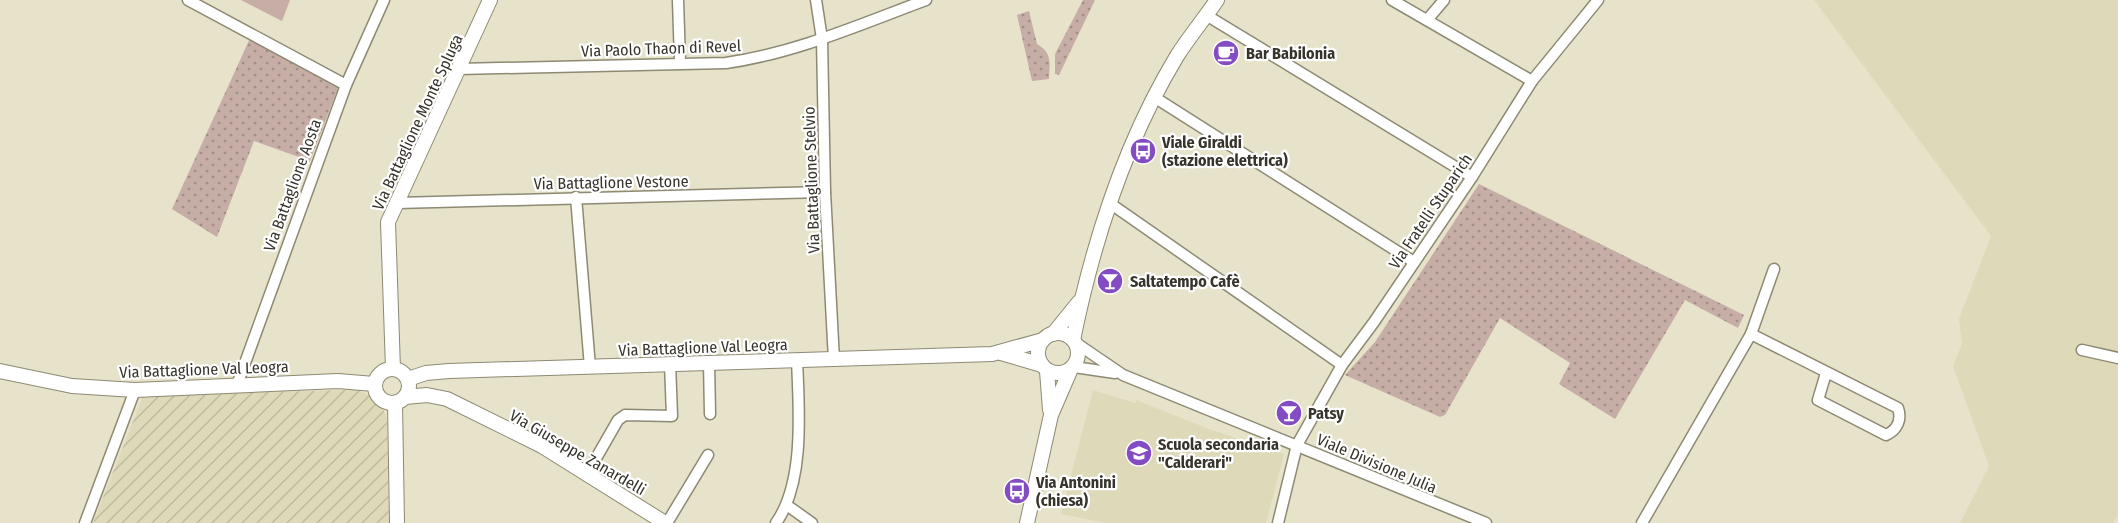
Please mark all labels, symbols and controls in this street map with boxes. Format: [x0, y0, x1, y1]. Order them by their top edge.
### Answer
street label: Via Battaglione Monte Spluga [368, 31, 467, 213]
street label: Via Paolo Thaon di Revel [581, 36, 741, 61]
cafe icon: Bar Babilonia [1211, 38, 1241, 68]
place label: Bar Babilonia [1246, 44, 1335, 63]
street label: Via Battaglione Stelvio [799, 106, 824, 254]
street label: Via Battaglione Aosta [260, 116, 325, 254]
place label: Viale Giraldi (stazione elettrica) [1161, 133, 1288, 170]
bus stop icon: Viale Giraldi (stazione elettrica) [1128, 136, 1158, 166]
street label: Via Fratelli Stuparich [1385, 150, 1476, 273]
street label: Via Battaglione Vestone [533, 172, 689, 193]
bar icon: Saltatempo Cafè [1095, 266, 1125, 296]
place label: Saltatempo Cafè [1130, 272, 1240, 291]
street label: Via Battaglione Val Leogra [618, 335, 788, 360]
street label: Via Battaglione Val Leogra [119, 357, 289, 382]
bar icon: Patsy [1274, 398, 1304, 428]
place label: Patsy [1308, 404, 1344, 423]
street label: Via Giuseppe Zanardelli [506, 406, 649, 499]
street label: Viale Divisione Julia [1314, 430, 1440, 497]
place label: Scuola secondaria "Calderari" [1158, 435, 1279, 472]
school or university icon: Scuola secondaria "Calderari" [1124, 438, 1154, 468]
place label: Via Antonini (chiesa) [1035, 473, 1116, 510]
bus stop icon: Via Antonini (chiesa) [1002, 476, 1032, 506]

